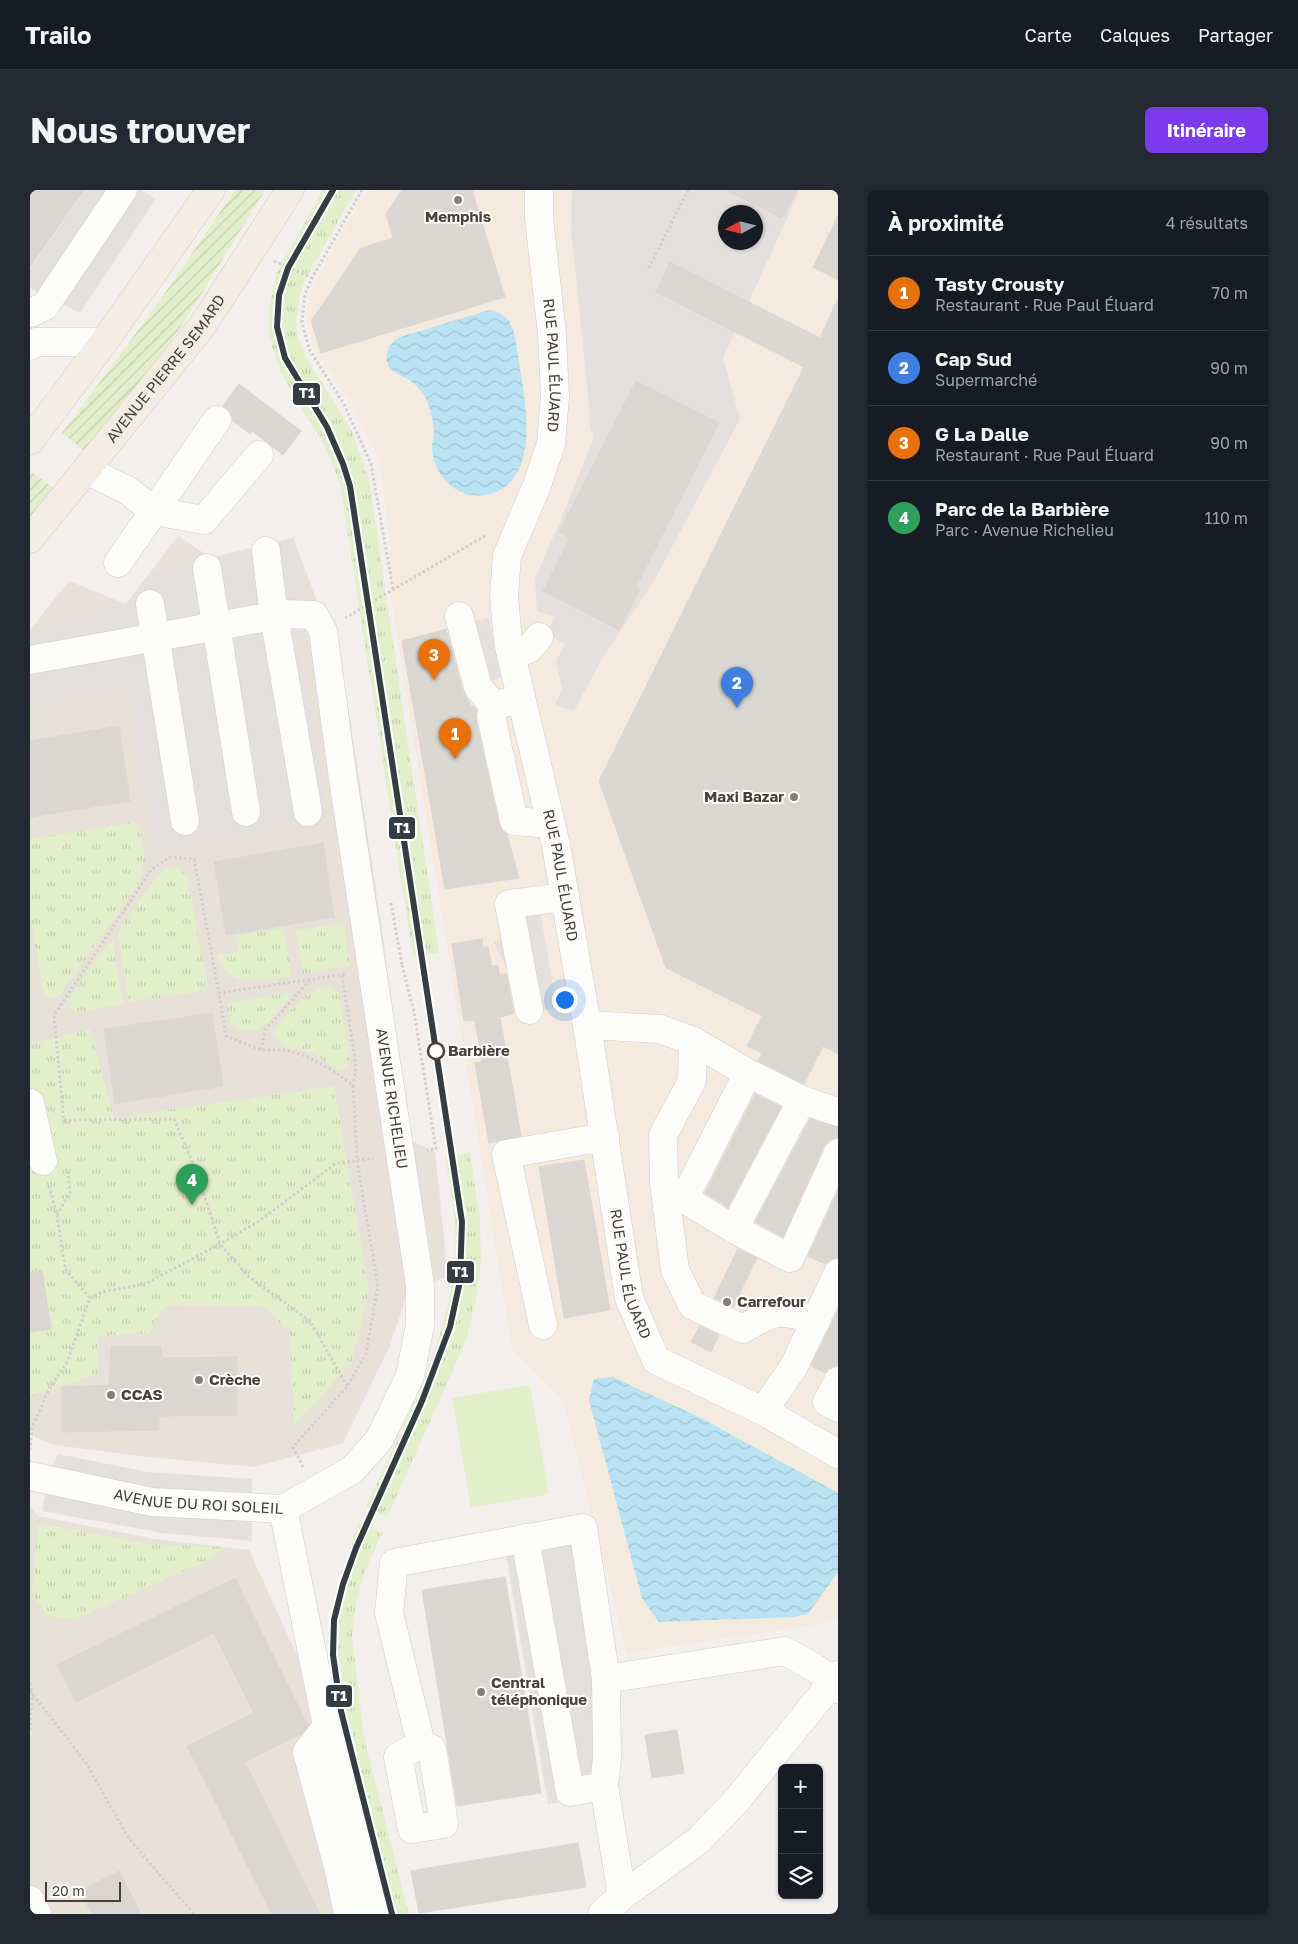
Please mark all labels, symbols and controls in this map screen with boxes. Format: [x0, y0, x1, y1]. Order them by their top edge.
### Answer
text: Trailo [25, 20, 91, 49]
text: Carte [1025, 24, 1072, 46]
text: Calques [1100, 24, 1170, 46]
text: Partager [1198, 24, 1273, 46]
button: Itinéraire [1145, 107, 1268, 153]
text: Nous trouver [30, 109, 250, 151]
marker: Memphis [452, 194, 464, 206]
north arrow [718, 205, 763, 250]
place label: Memphis [425, 207, 491, 225]
text: À proximité [888, 210, 1004, 236]
text: 4 résultats [1166, 213, 1248, 233]
text: Tasty Crousty [935, 272, 1064, 295]
text: 1 [900, 283, 908, 303]
text: 70 m [1211, 283, 1248, 303]
street label: AVENUE PIERRE SEMARD [102, 291, 228, 446]
text: Restaurant · Rue Paul Éluard [935, 295, 1154, 315]
street label: RUE PAUL ÉLUARD [540, 297, 565, 433]
text: Cap Sud [935, 347, 1012, 370]
text: 2 [899, 358, 909, 378]
text: 90 m [1210, 358, 1248, 378]
text: Supermarché [935, 370, 1037, 390]
line badge: T1 [292, 382, 321, 406]
text: T1 [299, 384, 315, 401]
text: G La Dalle [935, 422, 1029, 445]
text: 3 [899, 433, 909, 453]
text: 90 m [1210, 433, 1248, 453]
text: Restaurant · Rue Paul Éluard [935, 445, 1154, 465]
text: Parc de la Barbière [935, 497, 1109, 520]
text: 4 [899, 508, 909, 528]
text: 110 m [1204, 508, 1248, 528]
text: Parc · Avenue Richelieu [935, 520, 1114, 540]
pin: 3 [418, 639, 450, 680]
pin: 2 [721, 667, 753, 708]
pin: 1 [439, 718, 471, 759]
place label: Maxi Bazar [704, 787, 784, 805]
marker: Maxi Bazar [788, 791, 800, 803]
street label: RUE PAUL ÉLUARD [540, 807, 582, 943]
line badge: T1 [388, 816, 416, 840]
text: T1 [394, 819, 410, 836]
your location [552, 987, 578, 1013]
street label: AVENUE RICHELIEU [373, 1027, 412, 1170]
place label: Barbière [448, 1041, 510, 1059]
marker: Barbière [427, 1042, 445, 1060]
pin: 4 [176, 1164, 208, 1205]
street label: RUE PAUL ÉLUARD [607, 1207, 656, 1341]
line badge: T1 [446, 1260, 475, 1284]
text: T1 [452, 1263, 468, 1280]
place label: Carrefour [737, 1292, 806, 1310]
marker: Carrefour [721, 1296, 733, 1308]
place label: Crèche [209, 1370, 261, 1388]
marker: Crèche [193, 1374, 205, 1386]
place label: CCAS [121, 1385, 163, 1403]
marker: CCAS [105, 1389, 117, 1401]
street label: AVENUE DU ROI SOLEIL [112, 1484, 284, 1517]
place label: Central téléphonique [491, 1673, 587, 1708]
line badge: T1 [325, 1684, 353, 1708]
marker: Central téléphonique [475, 1686, 487, 1698]
text: T1 [331, 1687, 347, 1704]
map controls [778, 1764, 823, 1899]
button: + [778, 1764, 823, 1809]
button: − [778, 1809, 823, 1854]
button: layers [778, 1854, 823, 1899]
scale bar [45, 1879, 121, 1902]
text: 20 m [52, 1882, 85, 1899]

